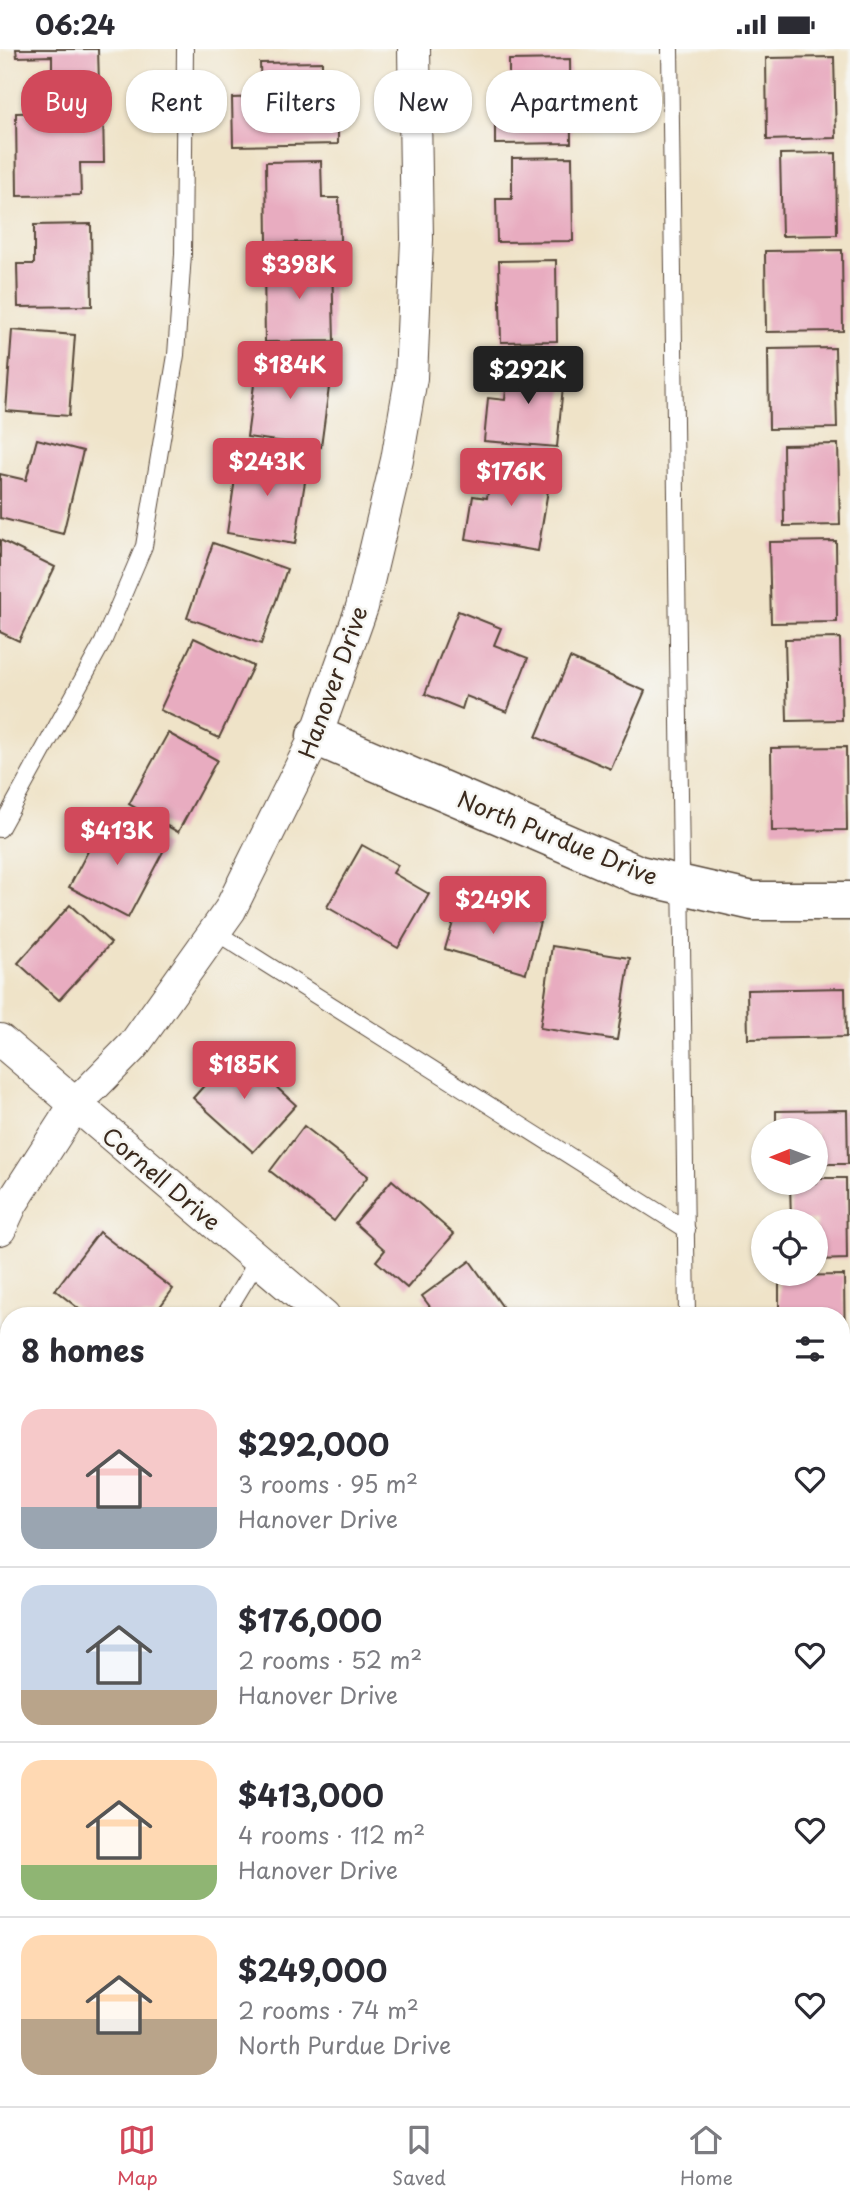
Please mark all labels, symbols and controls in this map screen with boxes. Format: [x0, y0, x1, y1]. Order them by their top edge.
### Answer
text: 06:24 [35, 5, 115, 44]
chip: Buy [21, 70, 112, 133]
chip: Rent [126, 70, 227, 133]
chip: Filters [241, 70, 360, 133]
chip: New [374, 70, 472, 133]
chip: Apartment [486, 70, 662, 133]
pin: $398K [250, 241, 348, 301]
text: $398K [262, 246, 336, 281]
pin: $184K [241, 341, 339, 401]
text: $184K [254, 346, 326, 381]
pin: $292K [479, 347, 577, 406]
text: $292K [489, 351, 567, 386]
pin: $243K [218, 439, 316, 498]
text: $243K [229, 443, 305, 478]
pin: $176K [462, 449, 560, 508]
text: $176K [476, 453, 546, 488]
street label: Hanover Drive [288, 601, 376, 763]
street label: North Purdue Drive [453, 781, 663, 893]
pin: $413K [68, 807, 166, 867]
text: $413K [80, 812, 154, 847]
pin: $249K [444, 877, 542, 936]
text: $249K [455, 881, 531, 916]
pin: $185K [195, 1041, 293, 1101]
text: $185K [209, 1046, 279, 1081]
street label: Cornell Drive [95, 1118, 229, 1238]
north arrow [751, 1118, 828, 1195]
map controls [751, 1118, 828, 1286]
button: locate [751, 1209, 828, 1286]
text: 8 homes [21, 1327, 144, 1372]
icon: filters [791, 1330, 829, 1368]
text: $292,000 [238, 1421, 389, 1466]
icon: home [77, 1437, 161, 1521]
icon: heart [791, 1460, 829, 1498]
text: 3 rooms · 95 m² [238, 1466, 418, 1501]
text: Hanover Drive [238, 1501, 398, 1536]
text: $176,000 [238, 1597, 382, 1642]
icon: home [77, 1613, 161, 1697]
icon: heart [791, 1636, 829, 1674]
text: 2 rooms · 52 m² [238, 1642, 422, 1677]
text: Hanover Drive [238, 1677, 398, 1712]
text: $413,000 [238, 1772, 384, 1817]
icon: home [77, 1788, 161, 1872]
icon: heart [791, 1811, 829, 1849]
text: 4 rooms · 112 m² [238, 1817, 425, 1852]
text: Hanover Drive [238, 1852, 398, 1887]
text: $249,000 [238, 1947, 387, 1992]
icon: home [77, 1963, 161, 2047]
icon: heart [791, 1986, 829, 2024]
text: 2 rooms · 74 m² [238, 1992, 419, 2027]
text: North Purdue Drive [238, 2027, 451, 2062]
tab: Map [117, 2121, 158, 2191]
tab: Saved [392, 2121, 446, 2191]
tab: Home [680, 2121, 733, 2191]

